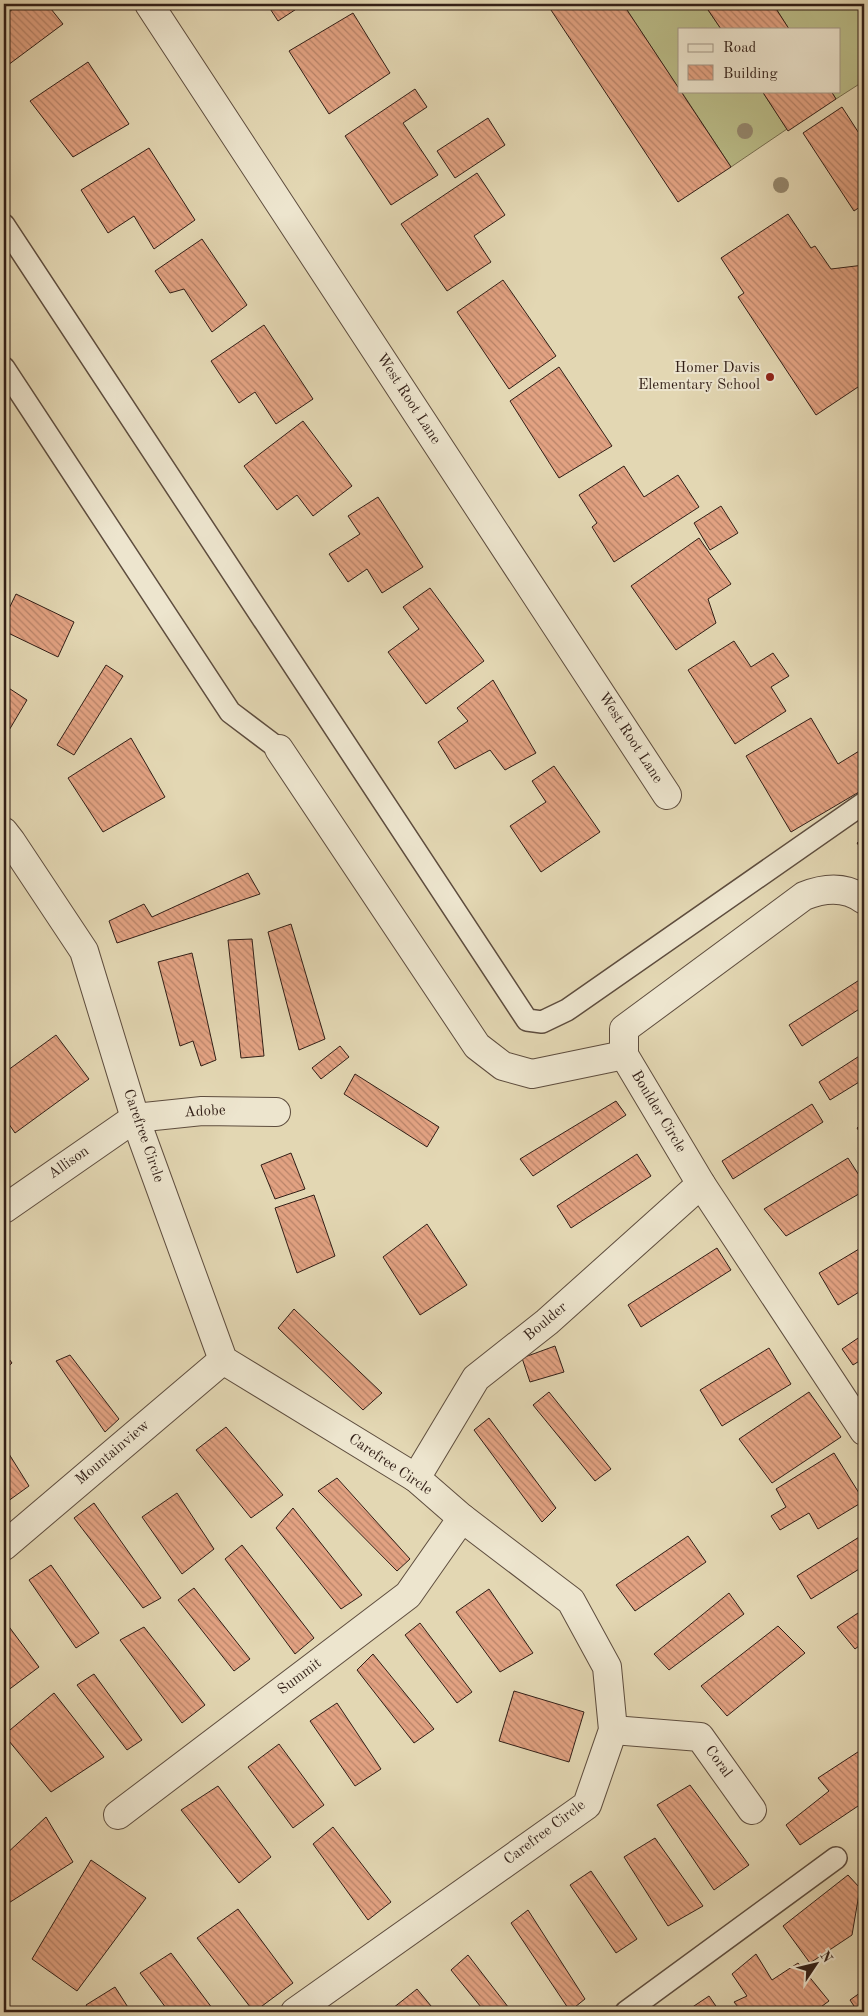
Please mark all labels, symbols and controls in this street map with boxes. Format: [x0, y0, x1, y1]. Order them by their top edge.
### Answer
legend [678, 28, 840, 92]
text: Road [723, 41, 757, 56]
text: Building [723, 67, 778, 82]
street label: West Root Lane [373, 351, 443, 447]
place label: Homer Davis Elementary School [638, 361, 760, 393]
marker: Homer Davis Elementary School [764, 371, 776, 383]
street label: West Root Lane [595, 690, 665, 786]
street label: Boulder Circle [628, 1068, 688, 1156]
street label: Carefree Circle [120, 1088, 166, 1185]
street label: Adobe [184, 1103, 226, 1121]
street label: Allison [46, 1144, 92, 1182]
street label: Boulder [522, 1300, 570, 1344]
street label: Mountainview [73, 1418, 153, 1488]
street label: Carefree Circle [345, 1432, 435, 1498]
street label: Summit [275, 1656, 325, 1698]
street label: Coral [702, 1743, 734, 1781]
street label: Carefree Circle [502, 1798, 588, 1868]
north arrow [790, 1938, 840, 1988]
text: N [817, 1949, 835, 1966]

